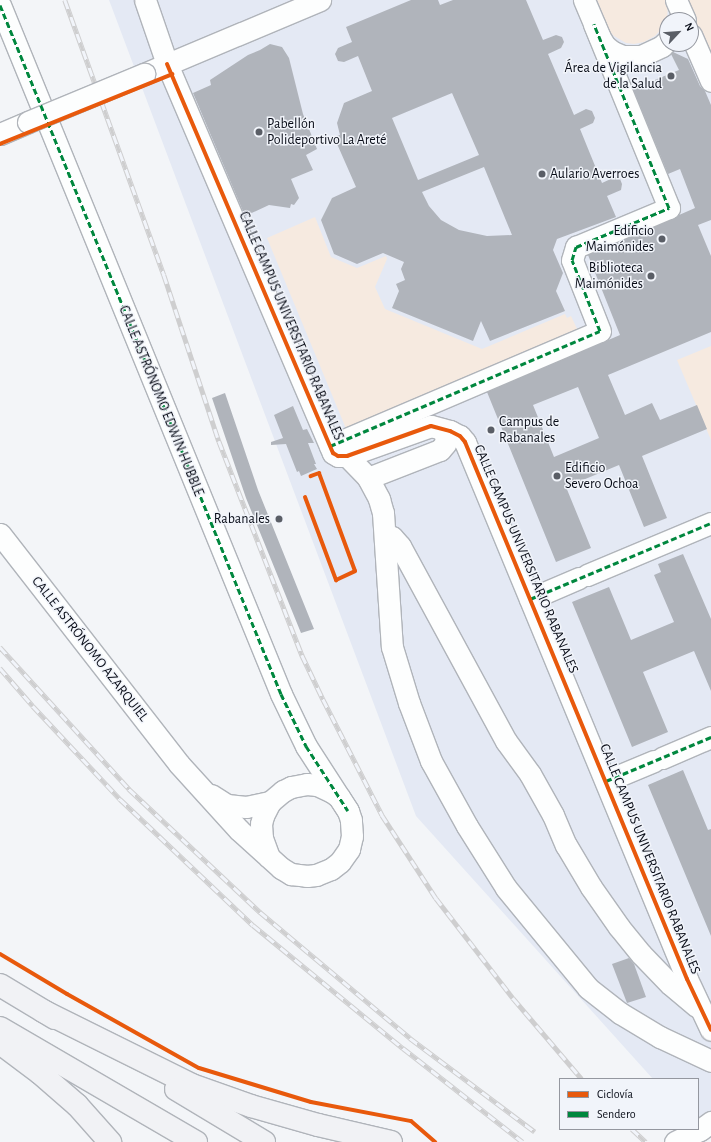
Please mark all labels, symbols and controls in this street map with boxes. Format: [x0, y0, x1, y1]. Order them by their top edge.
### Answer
north arrow [659, 12, 699, 52]
text: N [683, 21, 696, 33]
place label: Área de Vigilancia de la Salud [565, 60, 662, 92]
marker: Área de Vigilancia de la Salud [665, 70, 677, 82]
place label: Pabellón Polideportivo La Areté [267, 116, 386, 148]
marker: Pabellón Polideportivo La Areté [254, 127, 264, 137]
place label: Aulario Averroes [550, 166, 639, 182]
marker: Aulario Averroes [537, 169, 547, 179]
street label: CALLE CAMPUS UNIVERSITARIO RABANALES [235, 209, 347, 443]
place label: Edificio Maimónides [586, 223, 654, 256]
marker: Edificio Maimónides [657, 234, 667, 244]
place label: Biblioteca Maimónides [575, 260, 643, 292]
marker: Biblioteca Maimónides [646, 271, 656, 281]
street label: CALLE ASTRÓNOMO EDWIN HUBBLE [115, 303, 207, 499]
place label: Campus de Rabanales [499, 414, 559, 446]
marker: Campus de Rabanales [486, 425, 496, 435]
street label: CALLE CAMPUS UNIVERSITARIO RABANALES [470, 442, 582, 676]
place label: Edificio Severo Ochoa [565, 460, 639, 492]
marker: Edificio Severo Ochoa [552, 471, 562, 481]
place label: Rabanales [214, 511, 270, 527]
marker: Rabanales [273, 513, 285, 525]
street label: CALLE ASTRÓNOMO AZARQUIEL [28, 573, 152, 725]
street label: CALLE CAMPUS UNIVERSITARIO RABANALES [596, 741, 704, 977]
legend [559, 1078, 699, 1130]
text: Ciclovía [597, 1088, 633, 1100]
text: Sendero [597, 1108, 636, 1120]

